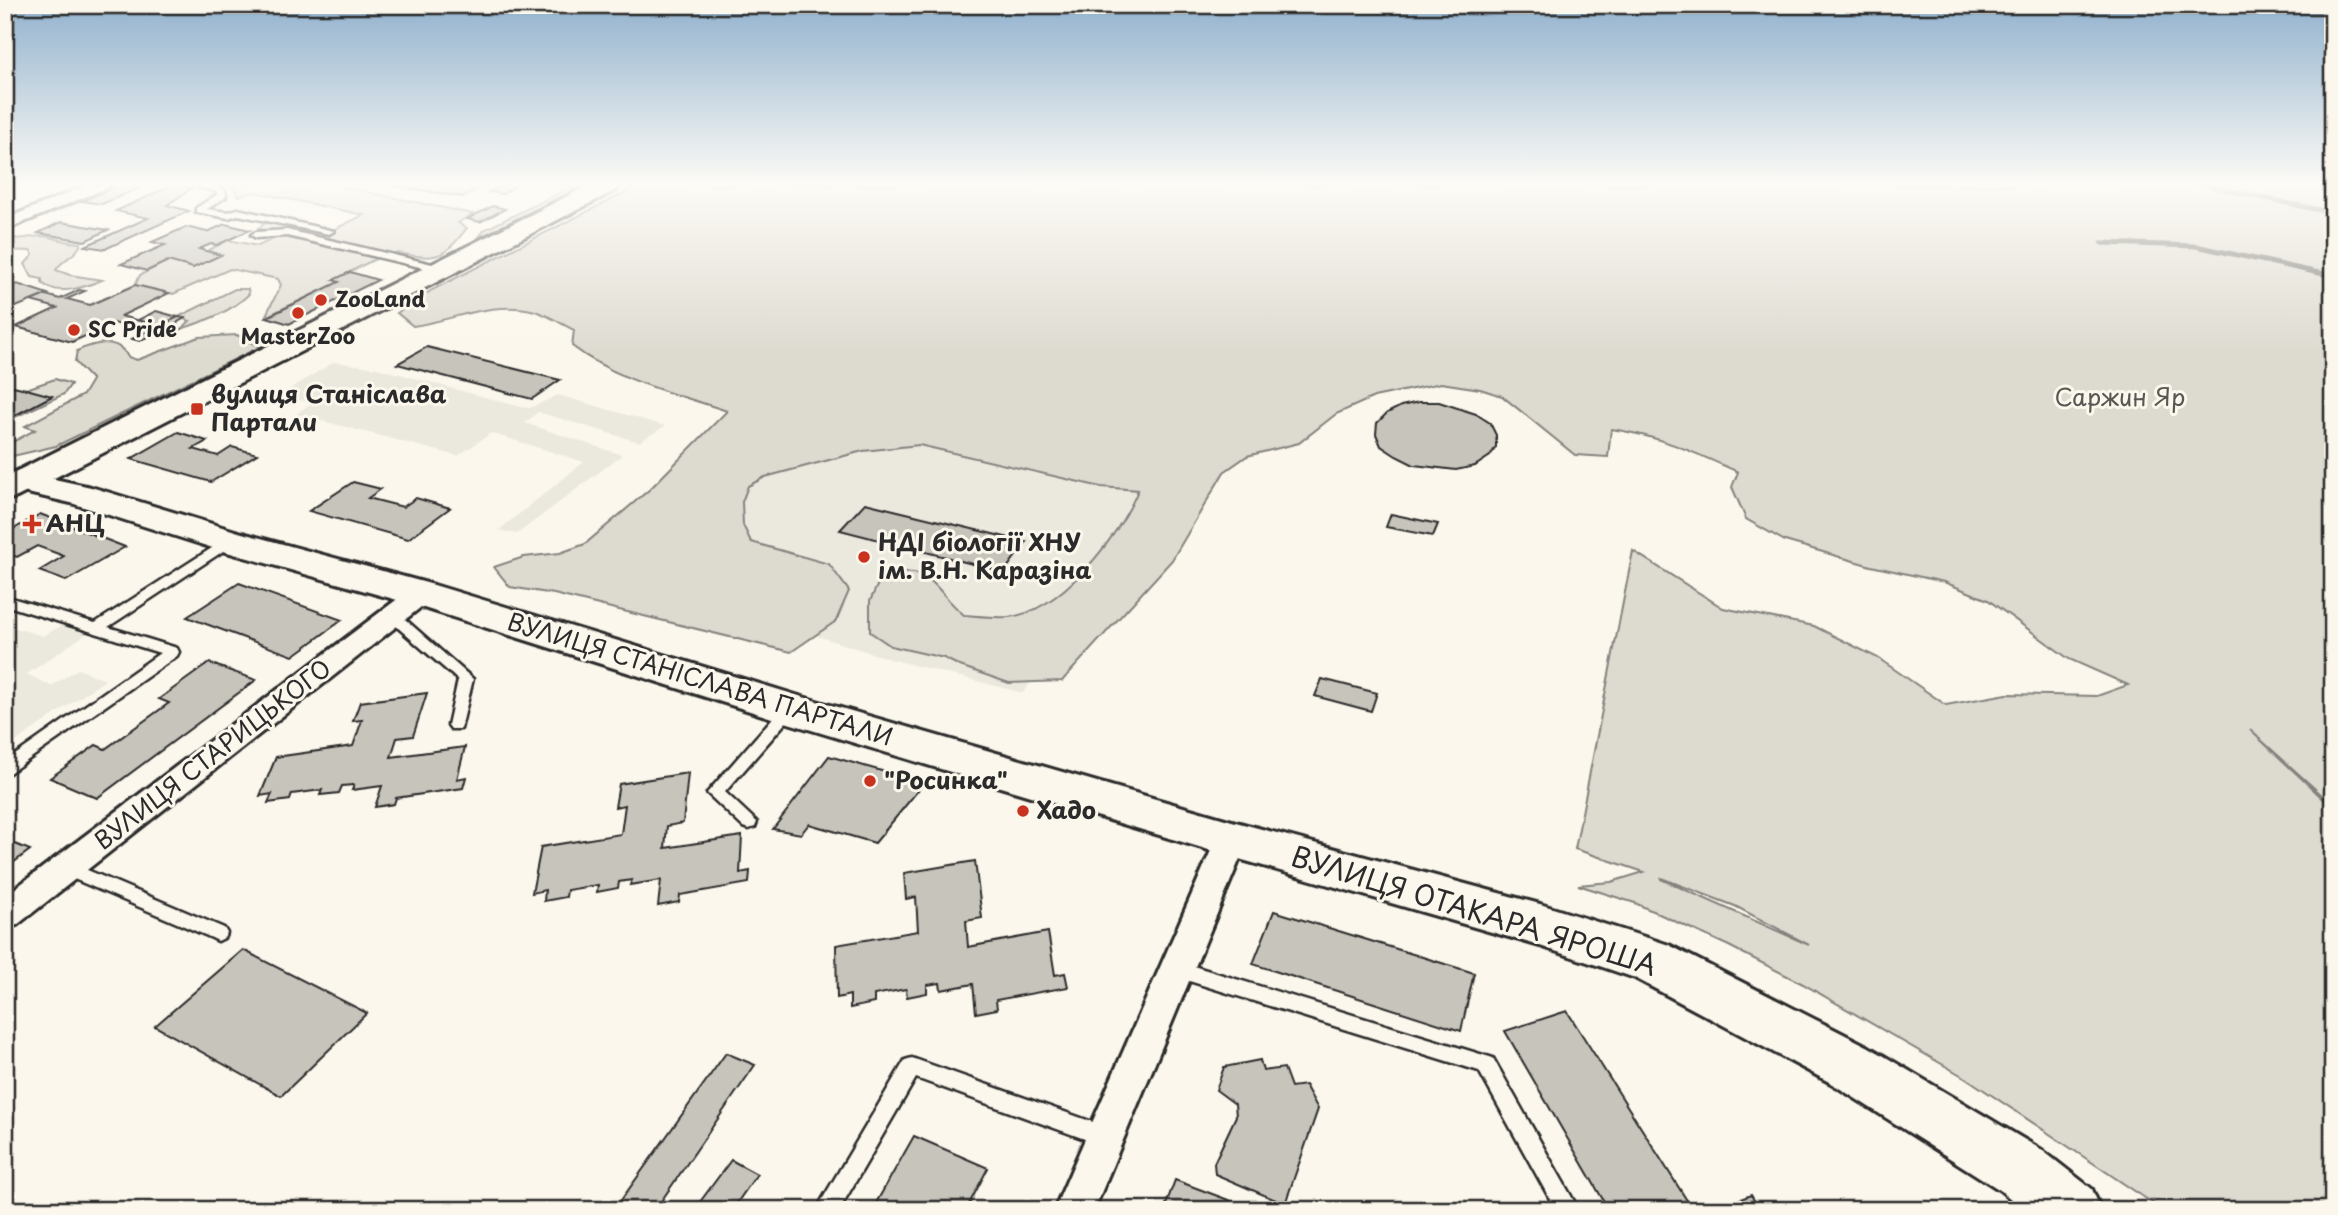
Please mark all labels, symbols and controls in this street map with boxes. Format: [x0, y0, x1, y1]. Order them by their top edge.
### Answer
place label: ZooLand [335, 282, 426, 314]
marker: ZooLand [313, 292, 329, 308]
marker: MasterZoo [290, 305, 306, 321]
place label: SC Pride [88, 312, 177, 344]
place label: MasterZoo [241, 319, 355, 351]
marker: SC Pride [66, 322, 82, 338]
place label: вулиця Станіслава Партали [211, 375, 447, 439]
park label: Саржин Яр [2055, 378, 2185, 414]
marker: вулиця Станіслава Партали [189, 401, 205, 417]
place label: АНЦ [46, 504, 105, 540]
marker: АНЦ [24, 516, 40, 532]
place label: НДІ біології ХНУ ім. В.Н. Каразіна [878, 523, 1092, 587]
marker: НДІ біології ХНУ ім. В.Н. Каразіна [856, 549, 872, 565]
street label: ВУЛИЦЯ СТАНІСЛАВА ПАРТАЛИ [504, 602, 898, 754]
street label: ВУЛИЦЯ СТАРИЦЬКОГО [86, 649, 338, 857]
place label: "Росинка" [884, 761, 1008, 797]
marker: "Росинка" [862, 773, 878, 789]
place label: Хадо [1037, 791, 1096, 827]
marker: Хадо [1015, 803, 1031, 819]
street label: ВУЛИЦЯ ОТАКАРА ЯРОША [1286, 833, 1663, 986]

